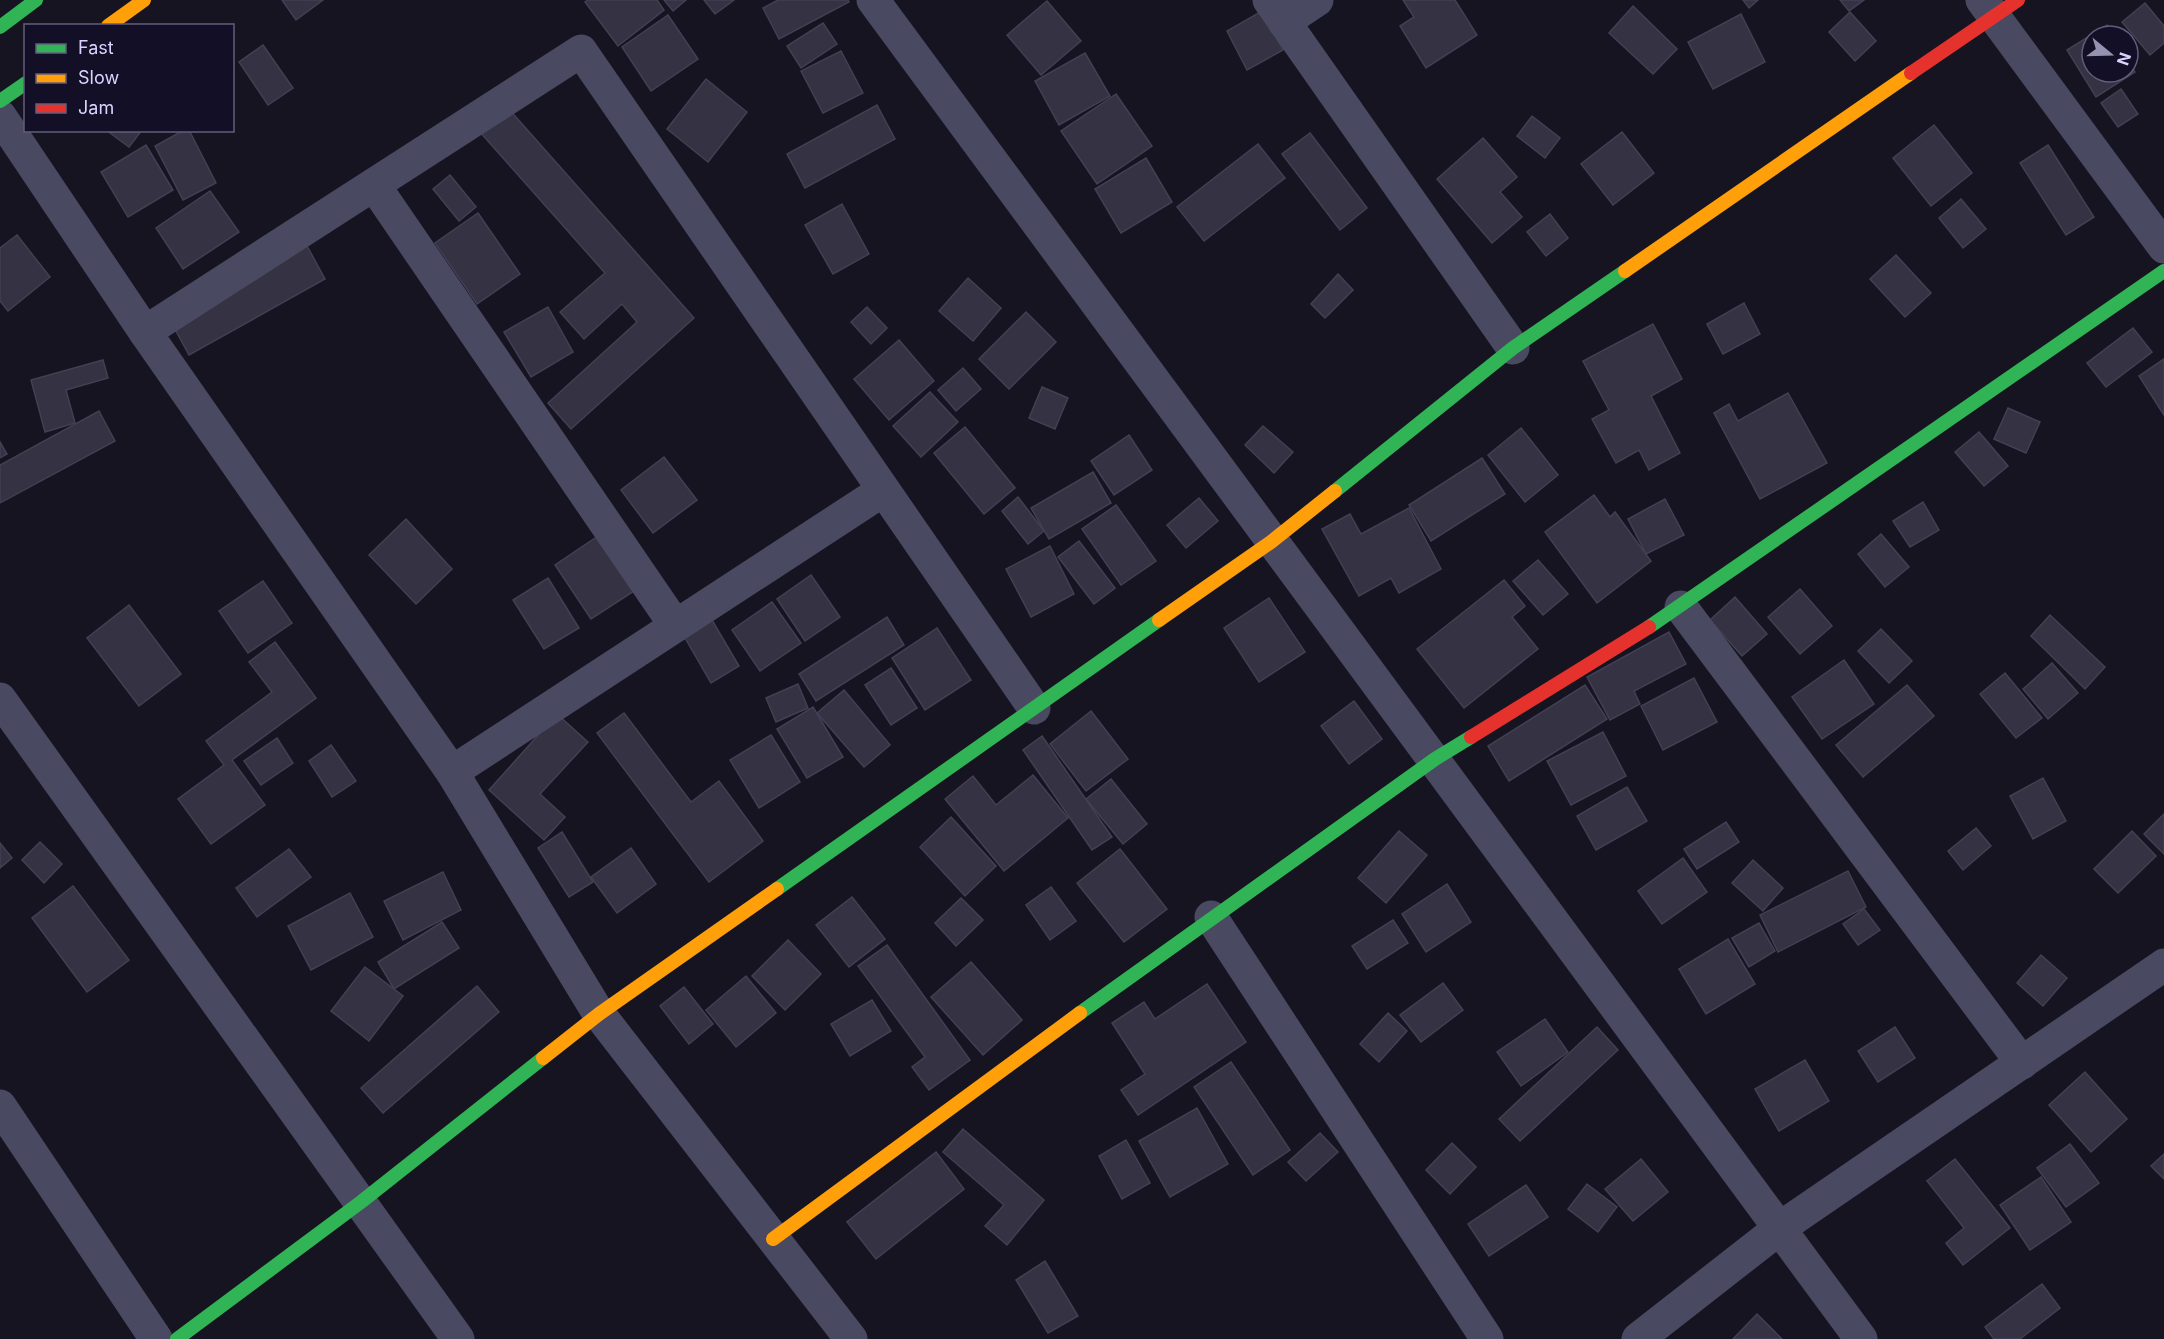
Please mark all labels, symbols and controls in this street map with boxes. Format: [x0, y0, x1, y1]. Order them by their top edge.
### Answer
legend [24, 24, 234, 132]
north arrow [2080, 24, 2140, 84]
text: Fast [78, 37, 114, 58]
text: N [2113, 50, 2136, 68]
text: Slow [78, 67, 119, 88]
text: Jam [78, 97, 114, 118]

